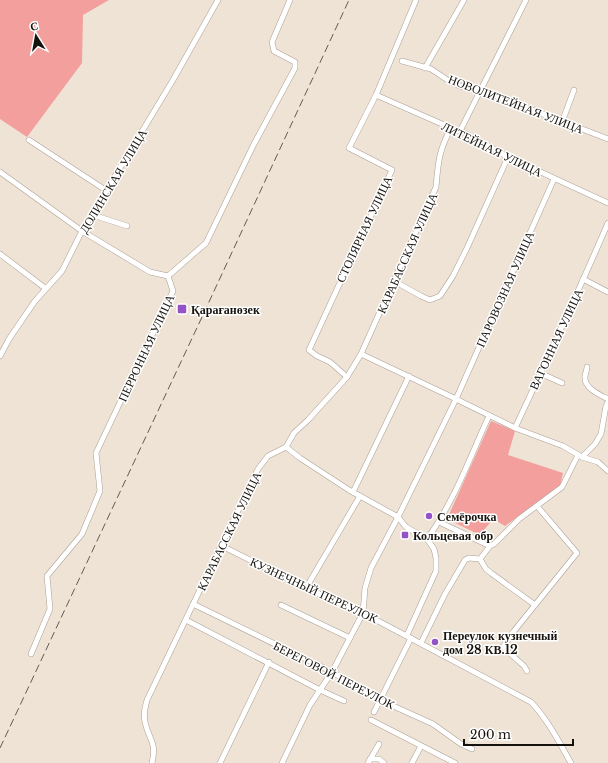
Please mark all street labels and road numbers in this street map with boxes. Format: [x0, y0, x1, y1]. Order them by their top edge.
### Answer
street label: НОВОЛИТЕЙНАЯ УЛИЦА [446, 71, 586, 137]
street label: ЛИТЕЙНАЯ УЛИЦА [439, 118, 545, 180]
street label: ДОЛИНСКАЯ УЛИЦА [76, 126, 150, 236]
street label: СТОЛЯРНАЯ УЛИЦА [333, 173, 395, 285]
street label: КАРАБАССКАЯ УЛИЦА [374, 190, 441, 316]
street label: ПАРОВОЗНАЯ УЛИЦА [473, 228, 538, 349]
street label: ВАГОННАЯ УЛИЦА [526, 286, 586, 392]
street label: ПЕРРОННАЯ УЛИЦА [115, 292, 178, 404]
street label: КАРАБАССКАЯ УЛИЦА [194, 469, 265, 593]
street label: КУЗНЕЧНЫЙ ПЕРЕУЛОК [248, 554, 381, 627]
street label: БЕРЕГОВОЙ ПЕРЕУЛОК [271, 638, 398, 713]

